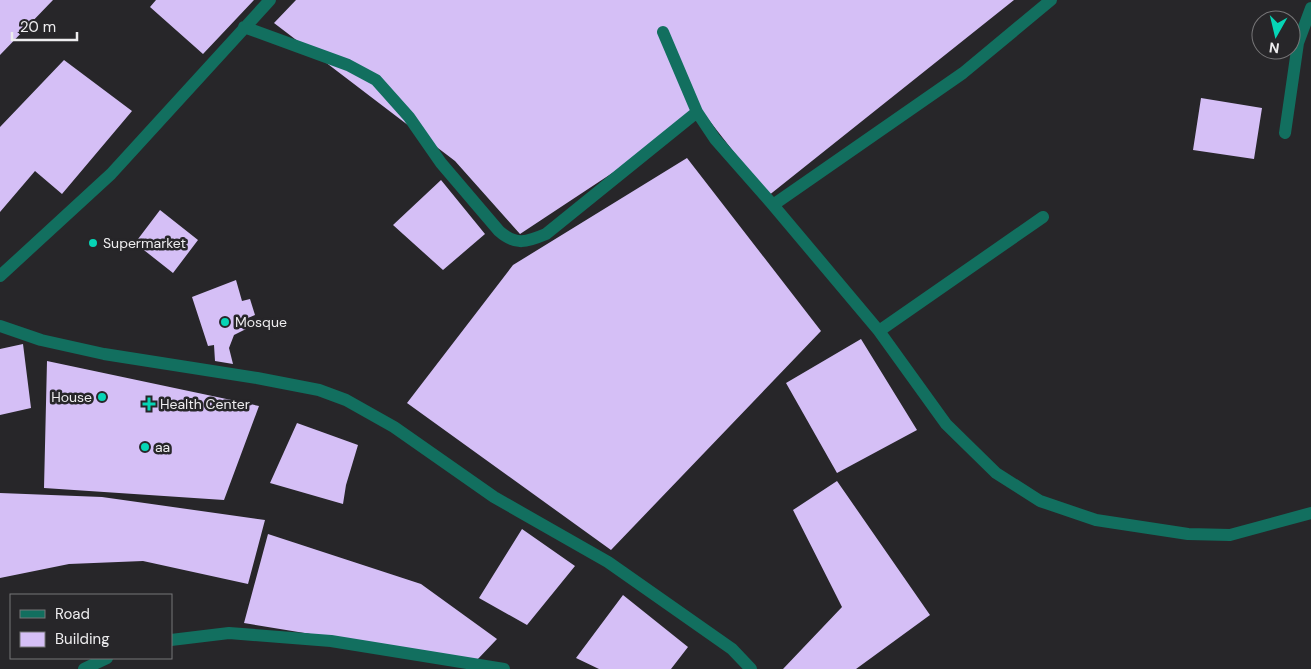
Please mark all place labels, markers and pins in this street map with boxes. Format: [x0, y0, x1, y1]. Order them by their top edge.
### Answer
place label: Supermarket [103, 234, 186, 252]
marker: Supermarket [87, 237, 99, 249]
place label: Mosque [235, 313, 287, 331]
marker: Mosque [219, 316, 231, 328]
place label: House [51, 388, 92, 406]
marker: House [96, 391, 108, 403]
place label: Health Center [160, 395, 250, 413]
marker: Health Center [142, 397, 156, 411]
place label: aa [155, 438, 170, 456]
marker: aa [139, 441, 151, 453]

